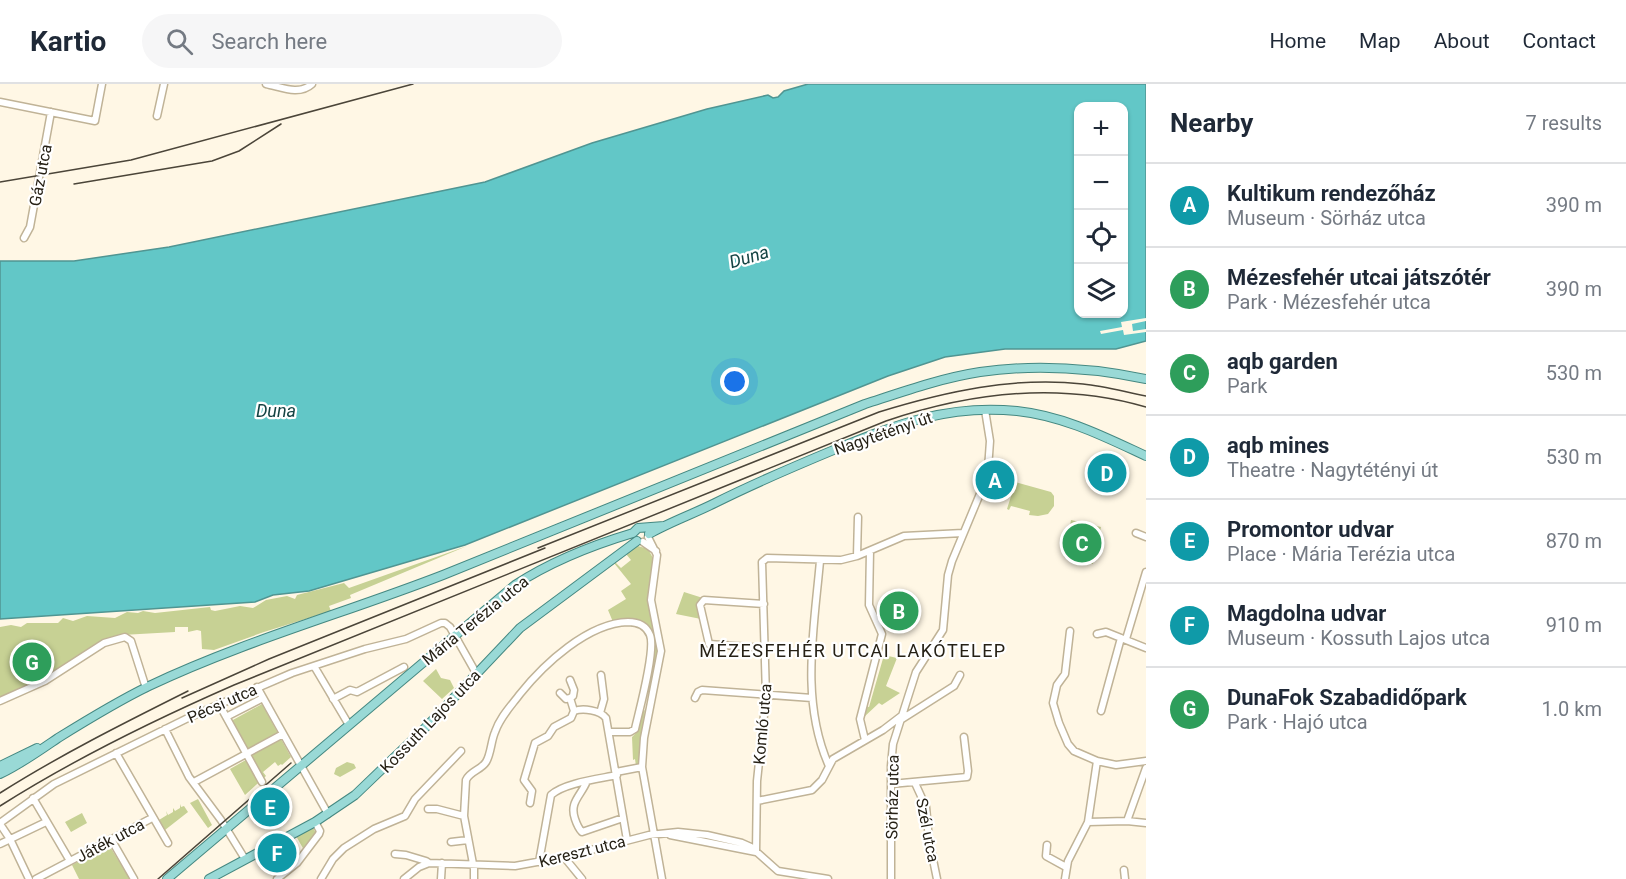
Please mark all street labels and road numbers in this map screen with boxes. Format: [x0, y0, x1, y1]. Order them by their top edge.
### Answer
street label: Gáz utca [25, 143, 56, 208]
street label: Nagytétényi út [832, 408, 935, 459]
street label: Mária Terézia utca [418, 572, 532, 669]
street label: Kossuth Lajos utca [376, 666, 484, 777]
street label: Pécsi utca [184, 680, 260, 727]
street label: Komló utca [749, 683, 775, 765]
street label: Sörház utca [882, 755, 903, 839]
street label: Szél utca [912, 796, 943, 864]
street label: Játék utca [73, 815, 148, 866]
street label: Kereszt utca [537, 832, 627, 871]

